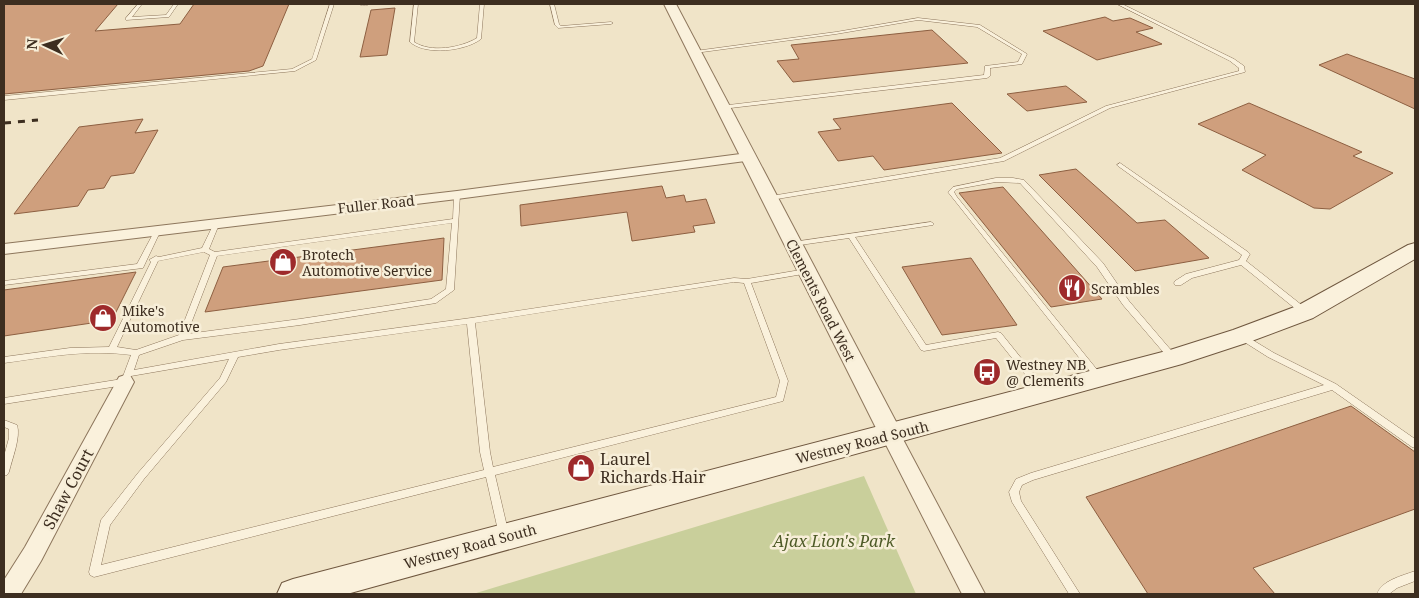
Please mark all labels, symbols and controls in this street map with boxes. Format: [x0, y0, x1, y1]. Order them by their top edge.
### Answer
north arrow [20, 20, 70, 70]
text: N [22, 38, 41, 50]
street label: Fuller Road [337, 190, 416, 217]
street label: Clements Road West [782, 236, 860, 365]
place label: Brotech Automotive Service [302, 245, 432, 280]
shop icon: Brotech Automotive Service [268, 247, 298, 277]
restaurant icon: Scrambles [1057, 273, 1087, 303]
place label: Scrambles [1091, 279, 1160, 298]
place label: Mike's Automotive [122, 301, 200, 336]
shop icon: Mike's Automotive [88, 303, 118, 333]
place label: Westney NB @ Clements [1006, 355, 1086, 390]
bus stop icon: Westney NB @ Clements [972, 357, 1002, 387]
street label: Westney Road South [794, 416, 931, 468]
street label: Shaw Court [38, 445, 99, 533]
place label: Laurel Richards Hair [600, 448, 706, 488]
shop icon: Laurel Richards Hair [566, 453, 596, 483]
street label: Westney Road South [402, 519, 538, 573]
park label: Ajax Lion's Park [772, 530, 896, 552]

